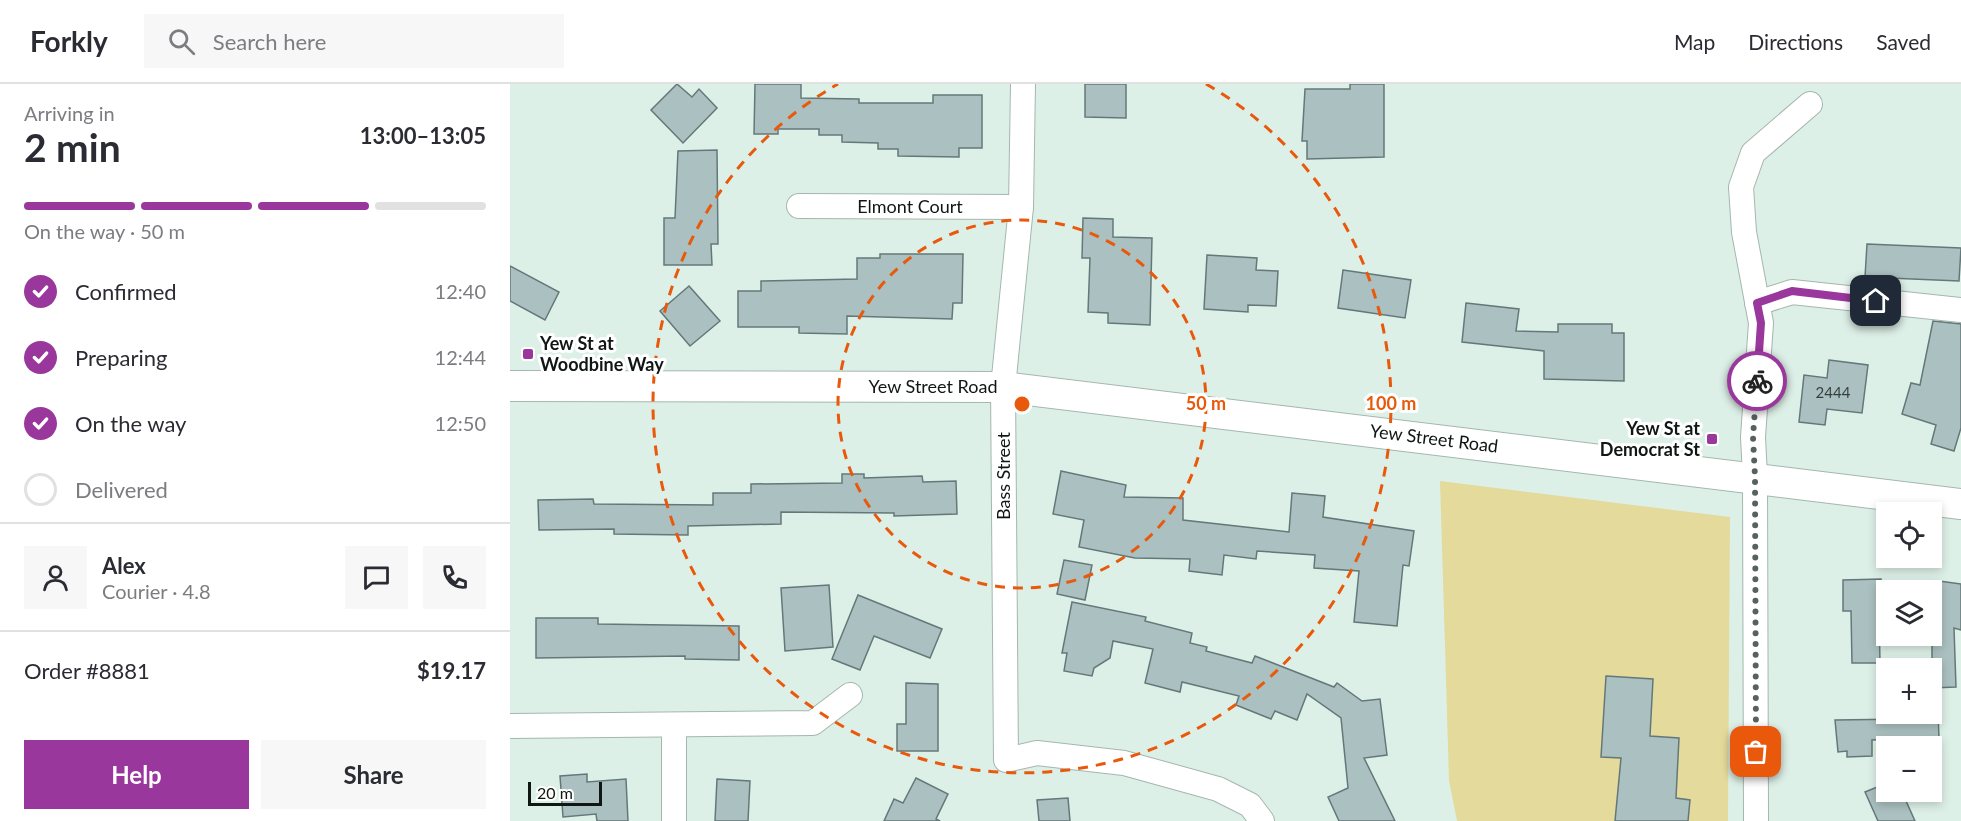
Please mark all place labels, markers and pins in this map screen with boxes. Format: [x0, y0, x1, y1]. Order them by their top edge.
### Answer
pin [1850, 275, 1901, 326]
place label: Yew St at Woodbine Way [539, 332, 664, 375]
marker: Yew St at Woodbine Way [521, 347, 535, 361]
centre of rings [1012, 394, 1032, 414]
place label: Yew St at Democrat St [1600, 417, 1700, 460]
marker: Yew St at Democrat St [1705, 432, 1719, 446]
pin [1730, 726, 1781, 777]

